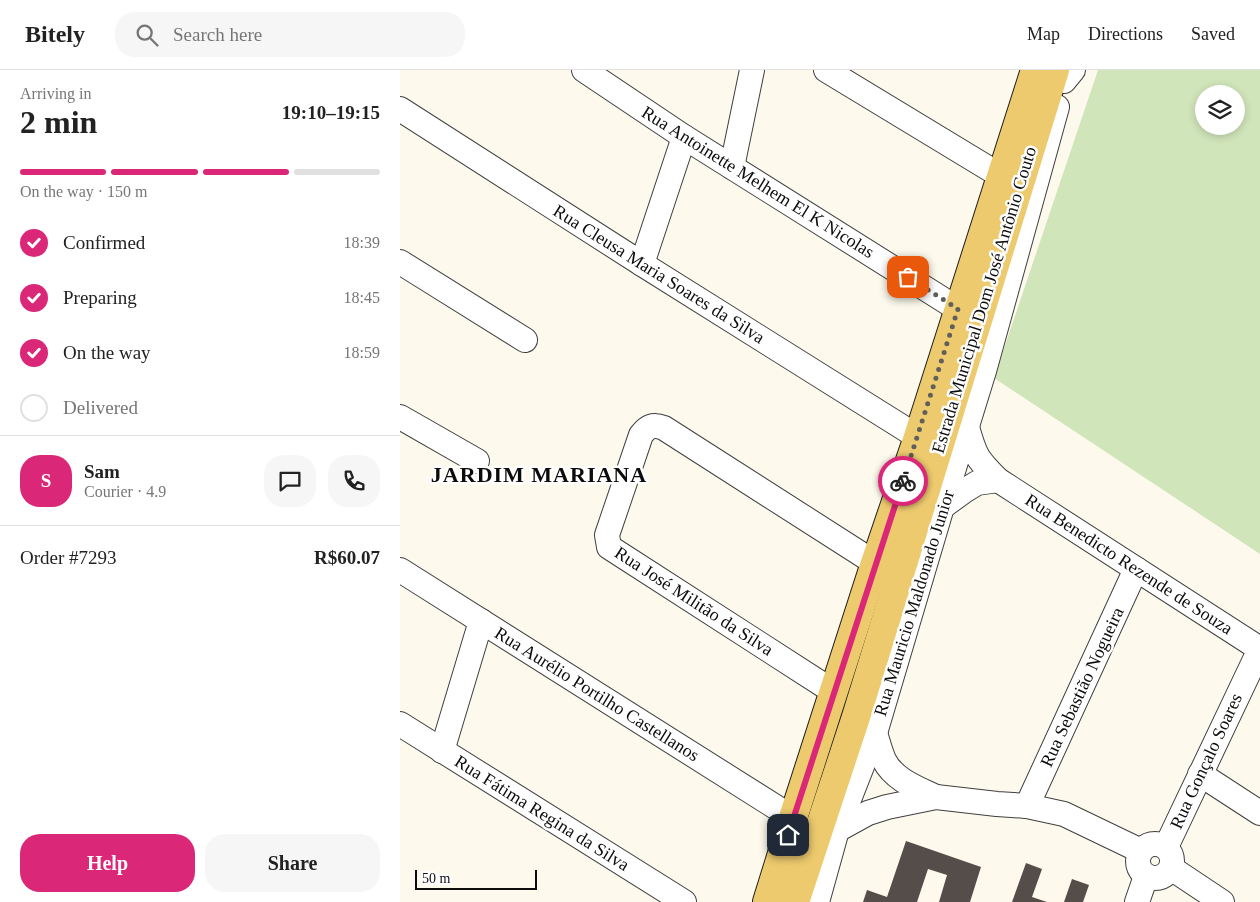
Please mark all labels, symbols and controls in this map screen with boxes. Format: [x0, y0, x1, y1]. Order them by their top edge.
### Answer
search box [115, 12, 465, 57]
text: Bitely [25, 21, 85, 47]
icon: search [133, 21, 161, 49]
text: Search here [173, 24, 262, 45]
text: Map [1027, 24, 1060, 44]
text: Directions [1088, 24, 1163, 44]
text: Saved [1191, 24, 1235, 44]
text: Arriving in [20, 85, 92, 102]
map controls [1195, 85, 1245, 135]
button: layers [1195, 85, 1245, 135]
text: 19:10–19:15 [282, 102, 380, 123]
street label: Rua Antoinette Melhem El K Nicolas [638, 102, 878, 262]
text: 2 min [20, 104, 97, 140]
street label: Estrada Municipal Dom José Antônio Couto [928, 144, 1040, 456]
text: On the way · 150 m [20, 183, 148, 200]
street label: Rua Cleusa Maria Soares da Silva [550, 200, 768, 348]
icon: check [20, 229, 48, 257]
text: Confirmed [63, 232, 145, 253]
text: 18:39 [344, 234, 380, 251]
pin [887, 256, 929, 298]
icon: bag [894, 263, 922, 291]
icon: check [20, 284, 48, 312]
text: Preparing [63, 287, 137, 308]
text: 18:45 [344, 289, 380, 306]
icon: check [20, 339, 48, 367]
text: On the way [63, 342, 151, 363]
text: 18:59 [344, 344, 380, 361]
text: Delivered [63, 397, 138, 418]
button: chat [264, 455, 316, 507]
button: phone [328, 455, 380, 507]
courier [878, 456, 928, 506]
text: Sam [84, 461, 120, 482]
district label: JARDIM MARIANA [431, 462, 647, 487]
icon: bike [889, 467, 917, 495]
text: S [41, 470, 51, 491]
text: Courier · 4.9 [84, 483, 166, 500]
street label: Rua Mauricio Maldonado Junior [870, 487, 958, 719]
street label: Rua Benedicto Rezende de Souza [1022, 489, 1236, 639]
street label: Rua José Militão da Silva [611, 542, 777, 660]
text: Order #7293 [20, 547, 117, 568]
text: R$60.07 [314, 547, 380, 568]
street label: Rua Sebastião Nogueira [1036, 604, 1128, 770]
street label: Rua Aurélio Portilho Castellanos [491, 623, 703, 765]
street label: Rua Gonçalo Soares [1166, 690, 1246, 832]
street label: Rua Fátima Regina da Silva [451, 751, 633, 875]
pin [767, 814, 809, 856]
icon: home [774, 821, 802, 849]
button: Help [20, 834, 195, 892]
button: Share [205, 834, 380, 892]
scale bar [415, 867, 538, 890]
text: 50 m [422, 871, 450, 886]

